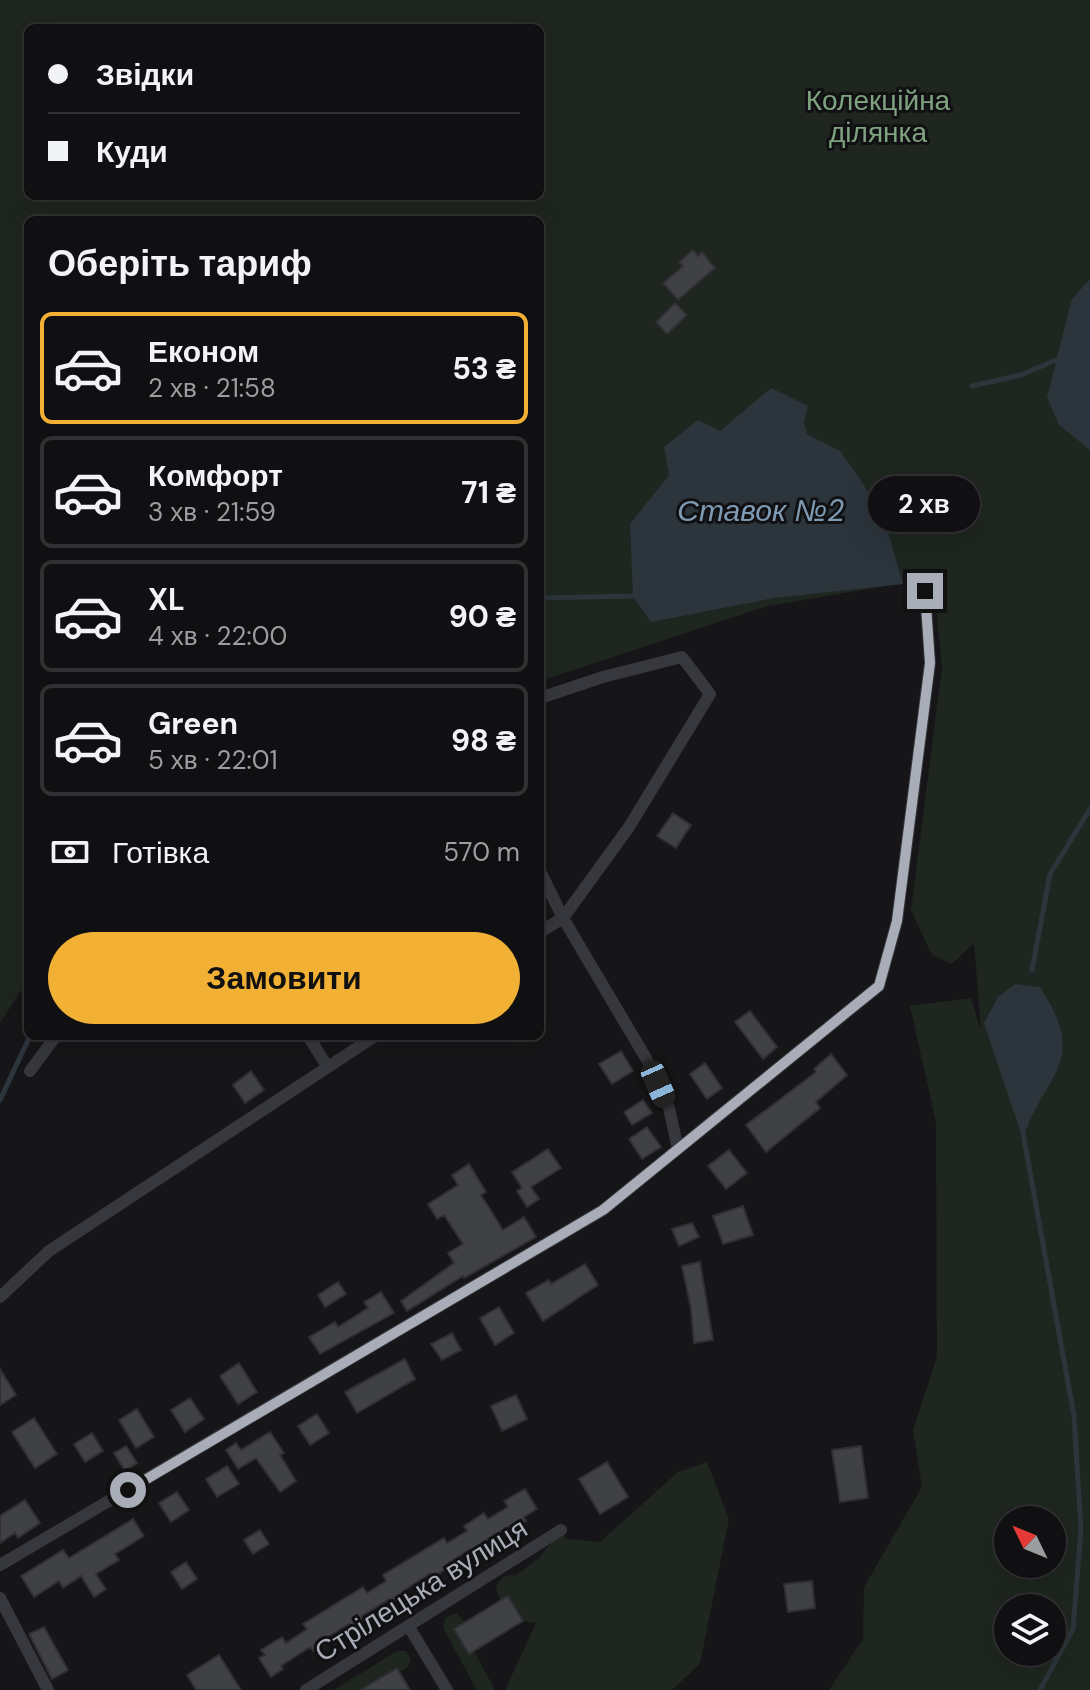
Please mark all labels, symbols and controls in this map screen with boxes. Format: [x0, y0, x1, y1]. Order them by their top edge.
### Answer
text: Звідки [96, 55, 194, 94]
park label: Колекційна ділянка [806, 82, 951, 151]
text: Куди [96, 132, 168, 171]
text: Оберіть тариф [48, 240, 312, 287]
icon: car [52, 332, 124, 404]
text: Економ [148, 332, 259, 371]
text: 53 ₴ [452, 349, 516, 388]
text: 2 хв · 21:58 [148, 371, 276, 405]
icon: car [52, 456, 124, 528]
text: Комфорт [148, 456, 283, 495]
text: 71 ₴ [461, 473, 516, 512]
callout: 2 хв [869, 475, 981, 531]
text: 2 хв [898, 487, 950, 521]
water label: Ставок №2 [677, 491, 845, 530]
text: 3 хв · 21:59 [148, 495, 276, 529]
route end [907, 573, 943, 609]
icon: car [52, 580, 124, 652]
text: XL [148, 580, 185, 619]
text: 90 ₴ [449, 597, 516, 636]
text: 4 хв · 22:00 [148, 619, 287, 653]
icon: car [52, 704, 124, 776]
text: Green [148, 704, 238, 743]
text: 98 ₴ [451, 721, 516, 760]
text: 5 хв · 22:01 [148, 743, 278, 777]
icon: cash [48, 830, 92, 874]
text: Готівка [112, 833, 209, 872]
text: 570 m [443, 835, 520, 869]
button: Замовити [48, 932, 520, 1024]
car [637, 1057, 679, 1111]
route start [110, 1472, 146, 1508]
north arrow [994, 1506, 1066, 1578]
map controls [994, 1506, 1066, 1666]
street label: Стрілецька вулиця [308, 1510, 534, 1670]
button: layers [994, 1594, 1066, 1666]

